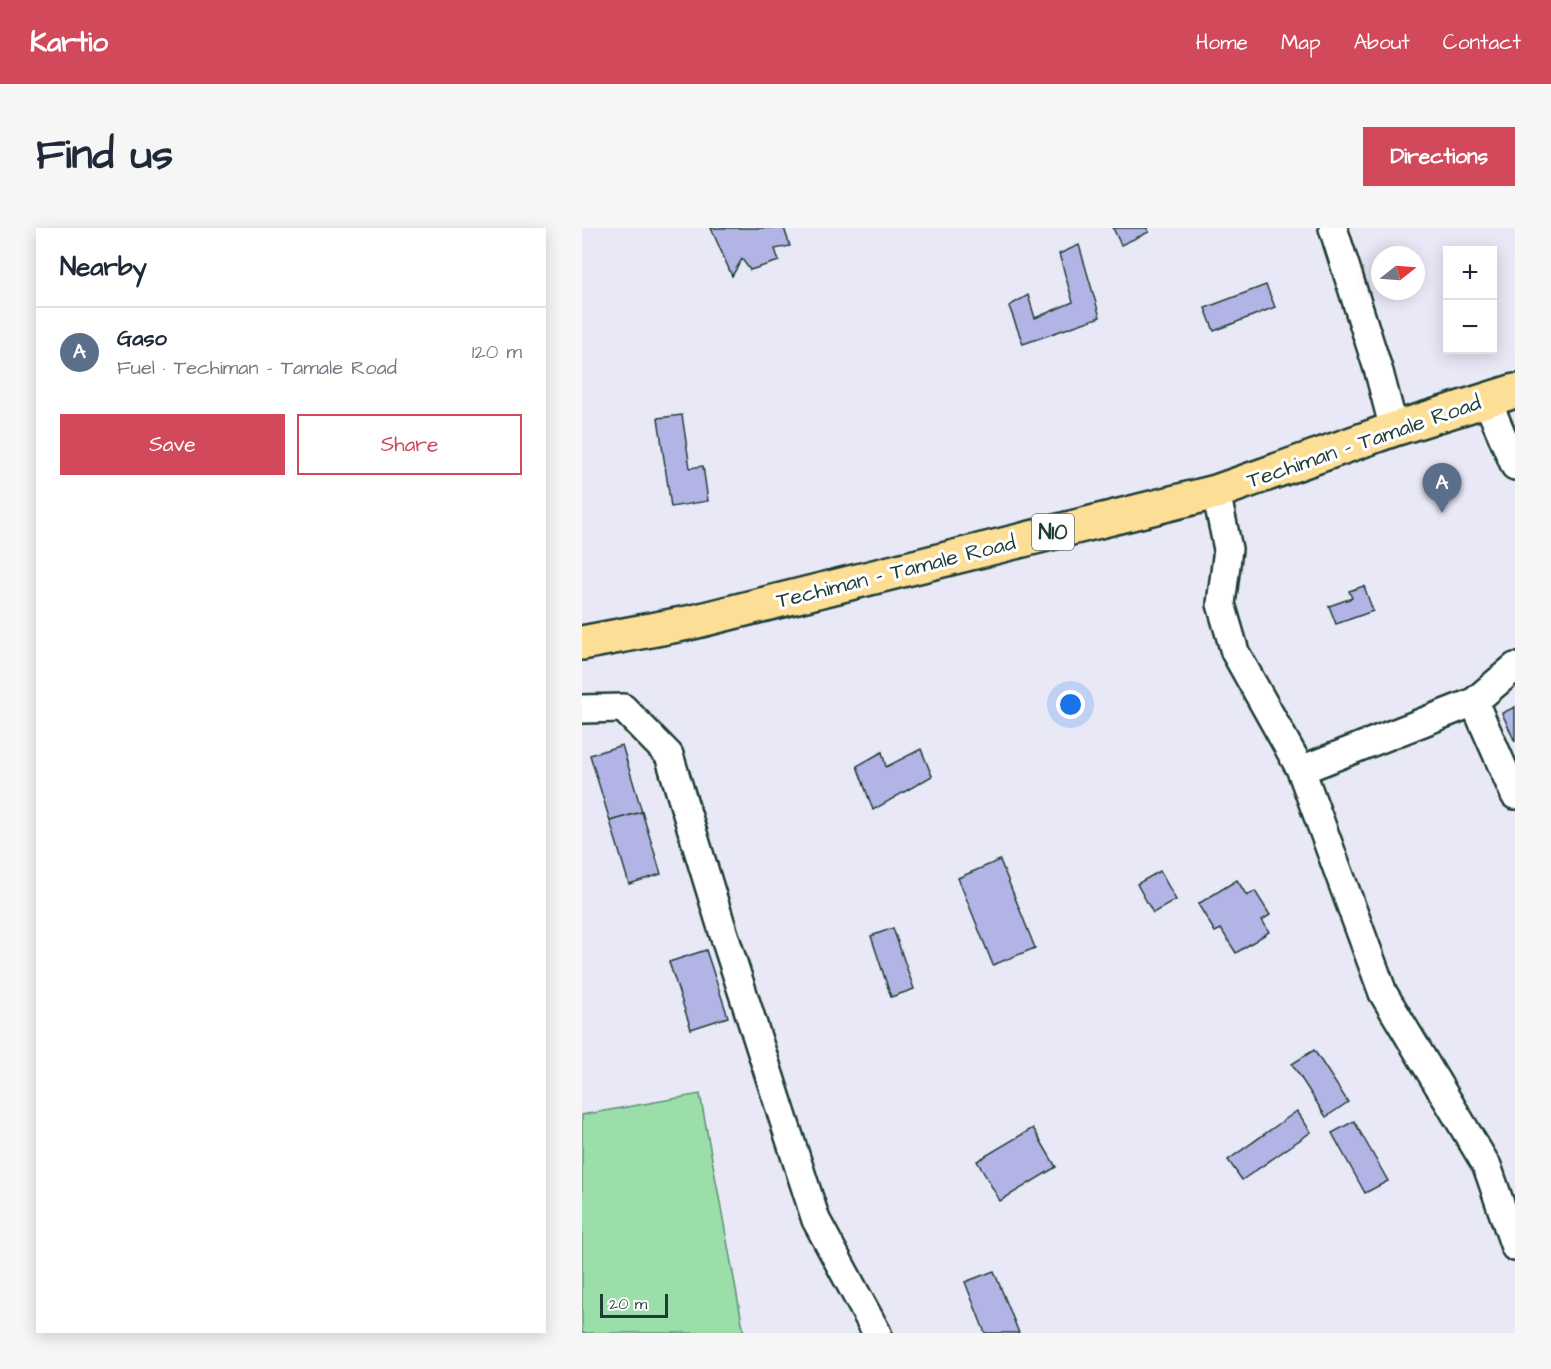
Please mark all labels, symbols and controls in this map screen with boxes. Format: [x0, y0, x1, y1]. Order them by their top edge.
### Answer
text: Kartio [30, 23, 108, 62]
text: Home [1196, 28, 1248, 57]
text: Map [1281, 28, 1321, 57]
text: About [1354, 28, 1410, 57]
text: Contact [1443, 28, 1521, 57]
text: Find us [36, 127, 173, 185]
button: Directions [1363, 127, 1515, 186]
north arrow [1371, 246, 1425, 300]
map controls [1443, 246, 1497, 354]
button: + [1443, 246, 1497, 300]
text: Nearby [60, 249, 147, 285]
button: − [1443, 300, 1497, 354]
text: Gaso [117, 323, 167, 354]
text: A [73, 338, 86, 366]
text: 120 m [472, 338, 522, 366]
text: Fuel · Techiman - Tamale Road [117, 354, 397, 382]
street label: Techiman - Tamale Road [1243, 387, 1485, 497]
button: Save [60, 414, 285, 475]
button: Share [297, 414, 522, 475]
pin: A [1422, 464, 1462, 513]
road number: N10 [1032, 514, 1074, 550]
street label: Techiman - Tamale Road [773, 527, 1019, 617]
your location [1056, 690, 1085, 719]
scale bar [600, 1291, 668, 1318]
text: 20 m [609, 1293, 647, 1315]

